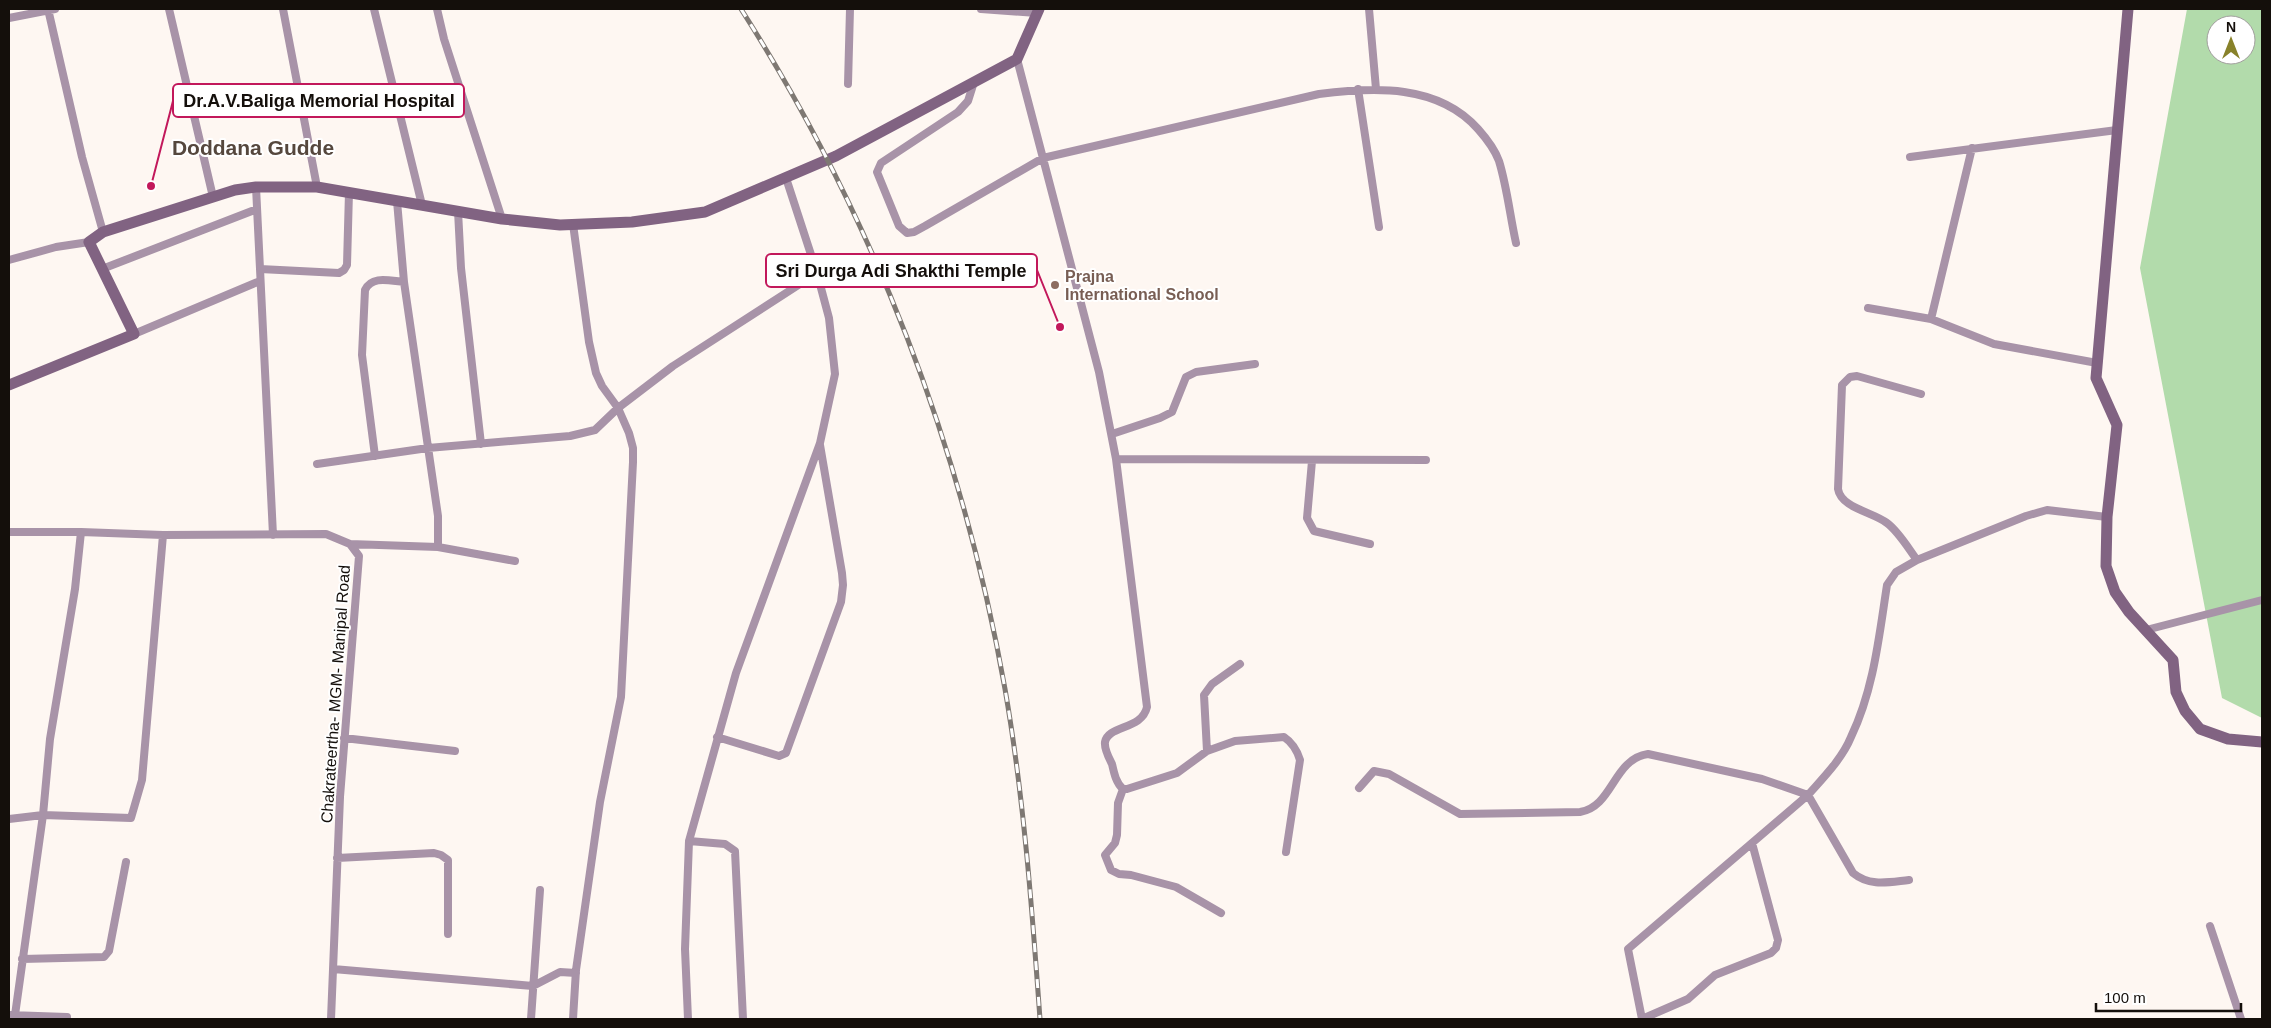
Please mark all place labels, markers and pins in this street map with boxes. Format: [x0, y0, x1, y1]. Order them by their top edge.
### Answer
callout: Dr.A.V.Baliga Memorial Hospital [173, 84, 464, 117]
callout: Sri Durga Adi Shakthi Temple [766, 254, 1037, 287]
place label: Prajna International School [1065, 268, 1219, 303]
marker: Prajna International School [1049, 279, 1061, 291]

